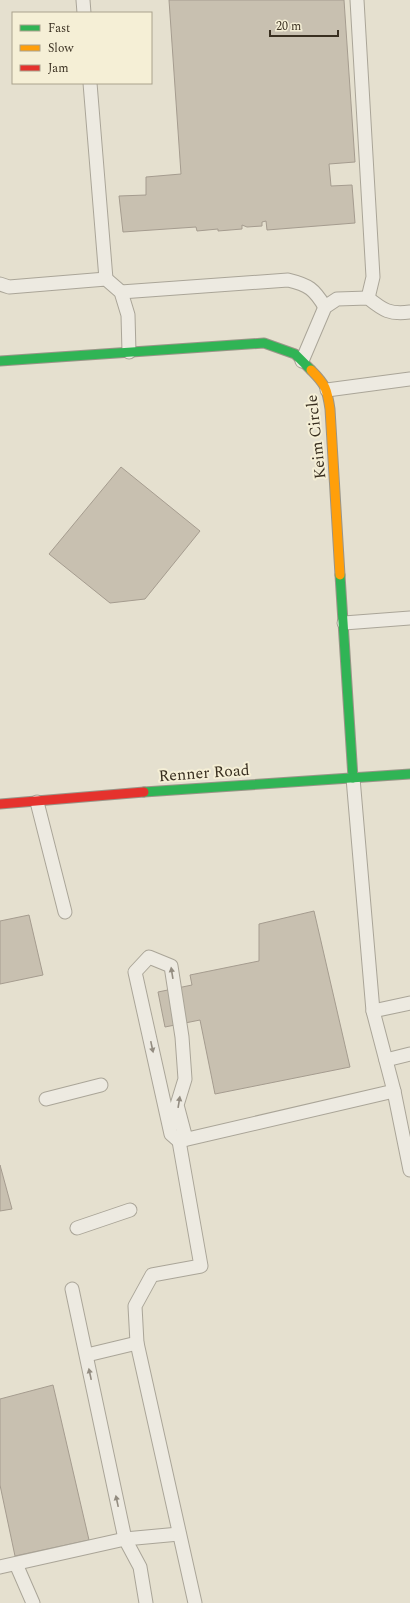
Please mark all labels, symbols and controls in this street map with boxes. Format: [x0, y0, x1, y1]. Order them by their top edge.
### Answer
legend [12, 12, 152, 84]
scale bar [270, 12, 338, 38]
text: 20 m [276, 17, 301, 36]
text: Fast [48, 19, 70, 38]
text: Slow [48, 39, 74, 58]
text: Jam [48, 59, 69, 78]
street label: Keim Circle [300, 393, 332, 480]
street label: Renner Road [158, 758, 250, 788]
one-way arrow [169, 967, 175, 979]
one-way arrow [149, 1041, 155, 1054]
one-way arrow [176, 1095, 182, 1108]
one-way arrow [87, 1368, 93, 1380]
one-way arrow [114, 1495, 120, 1507]

